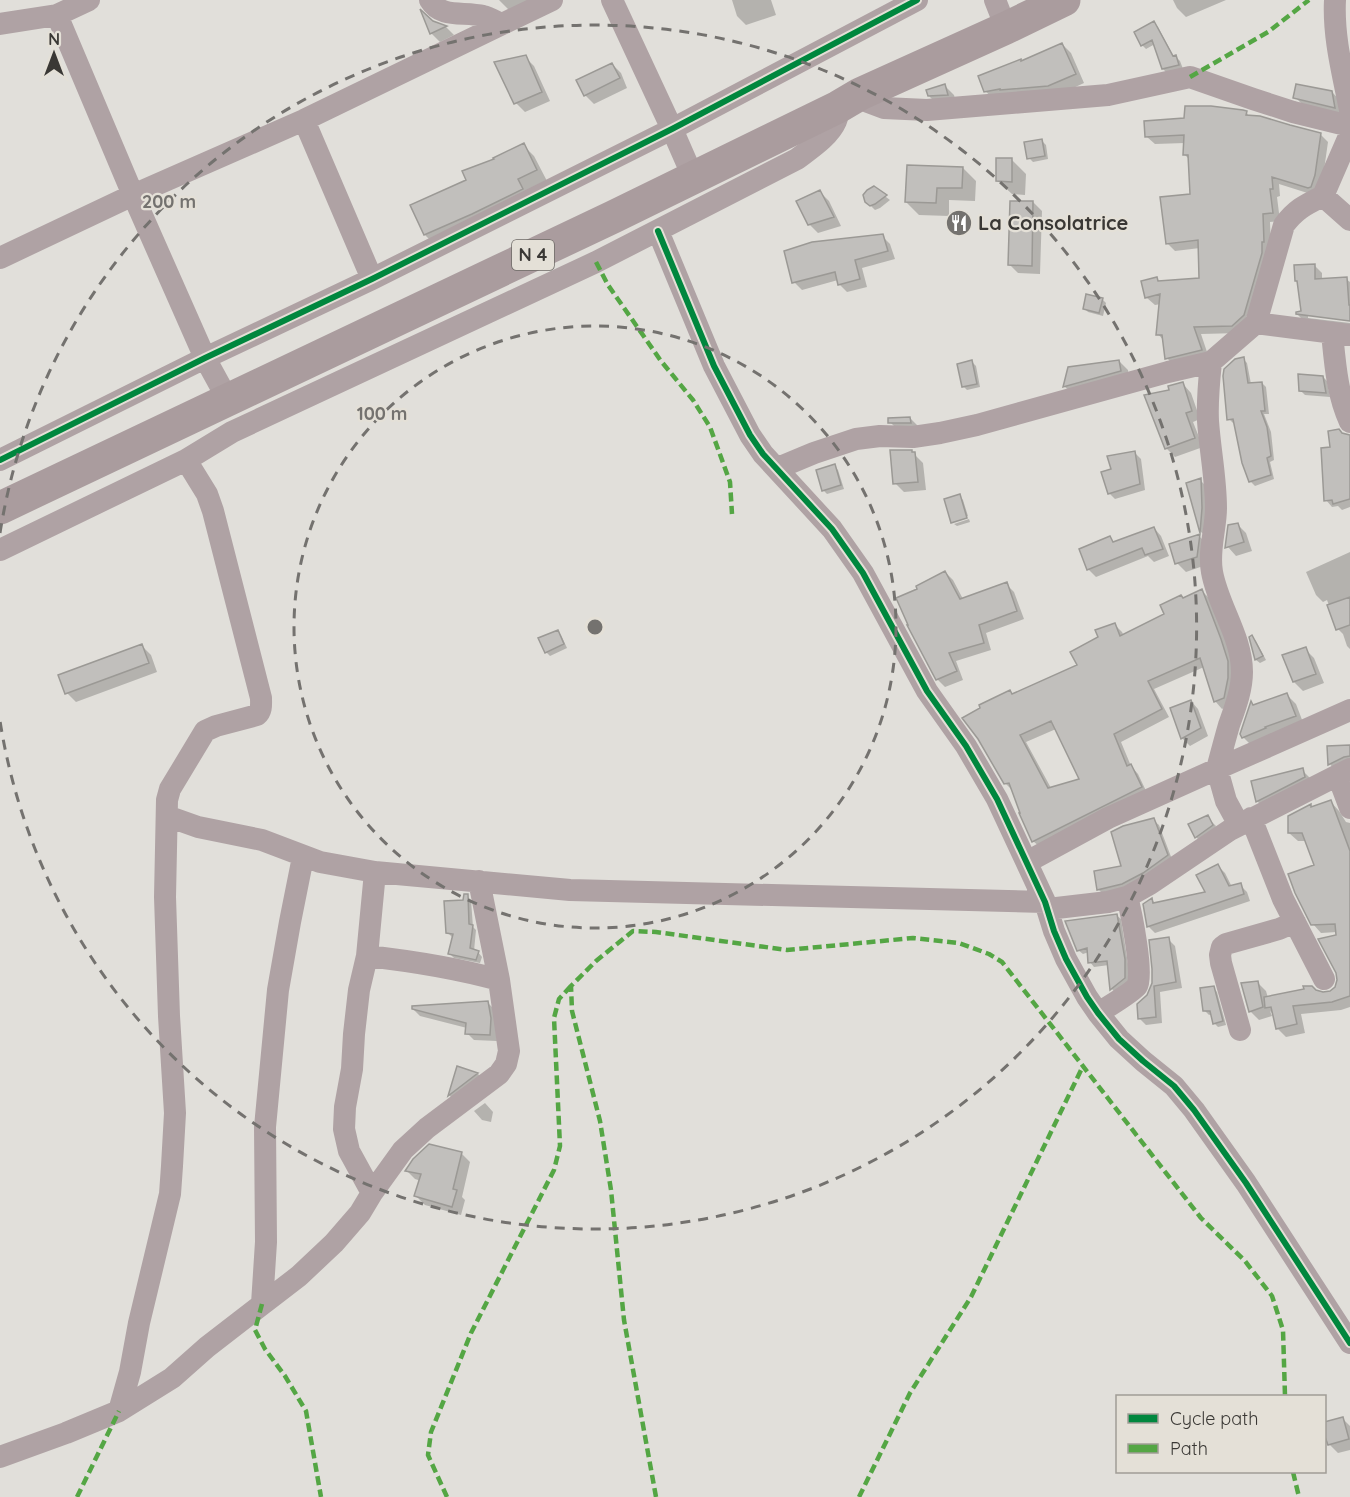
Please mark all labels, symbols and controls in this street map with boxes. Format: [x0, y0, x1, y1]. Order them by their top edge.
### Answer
north arrow [24, 24, 84, 84]
text: N [48, 29, 60, 49]
text: 200 m [142, 190, 196, 213]
restaurant icon: La Consolatrice [944, 208, 974, 238]
place label: La Consolatrice [978, 210, 1128, 235]
road number: N 4 [512, 240, 554, 270]
text: 100 m [357, 402, 407, 425]
centre of rings [585, 617, 605, 637]
legend [1116, 1395, 1326, 1473]
text: Cycle path [1170, 1407, 1258, 1430]
text: Path [1170, 1437, 1208, 1460]

